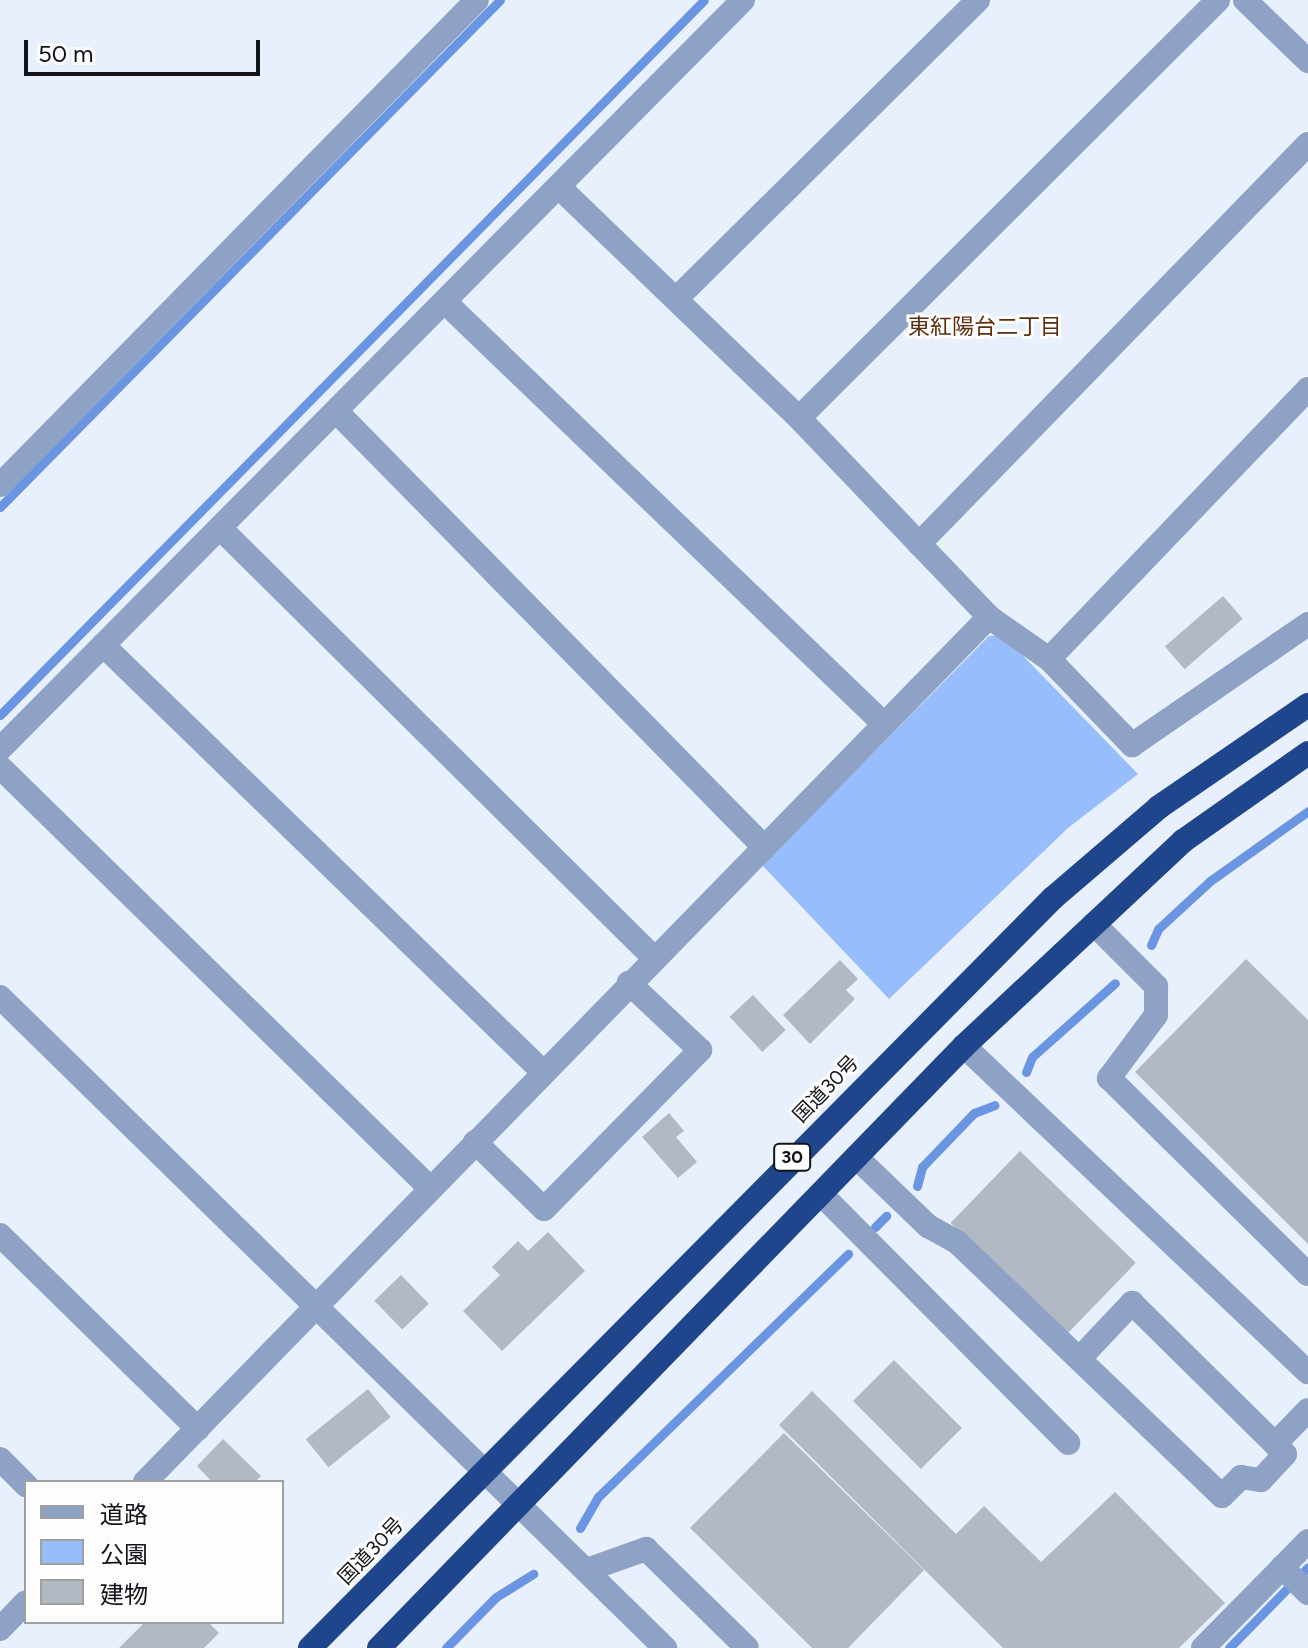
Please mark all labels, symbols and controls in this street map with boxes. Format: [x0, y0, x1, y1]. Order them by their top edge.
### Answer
scale bar [28, 24, 264, 74]
text: 50 m [38, 39, 94, 68]
district label: 東紅陽台二丁目 [908, 314, 1062, 340]
street label: 国道30号 [788, 1051, 864, 1127]
road number: 30 [772, 1143, 812, 1171]
legend [24, 1480, 284, 1624]
text: 道路 [100, 1500, 148, 1529]
street label: 国道30号 [333, 1513, 409, 1589]
text: 公園 [100, 1540, 148, 1569]
text: 建物 [100, 1580, 148, 1609]

